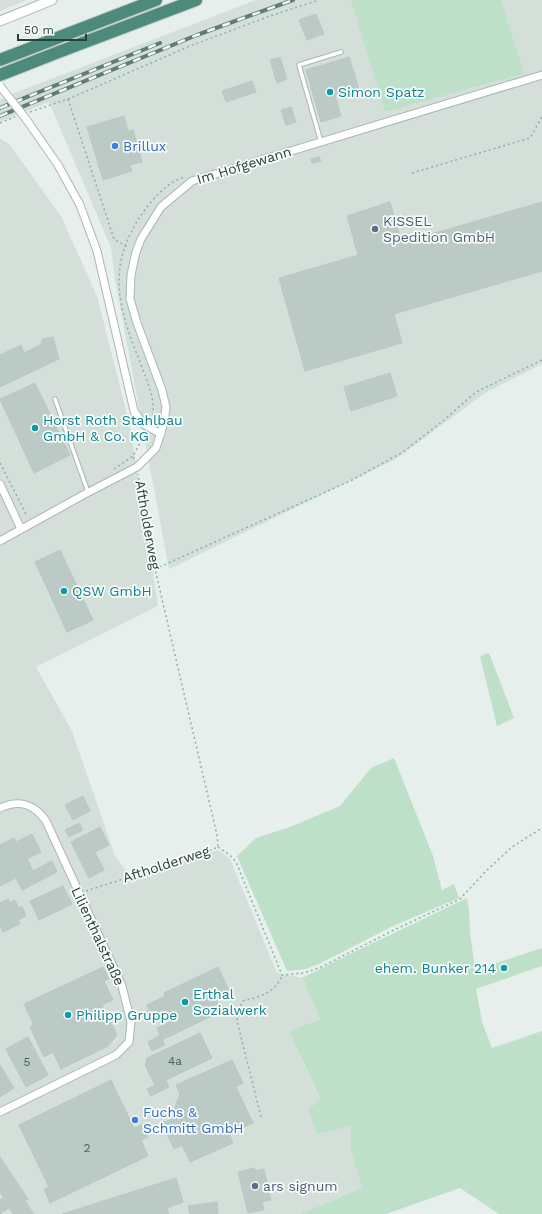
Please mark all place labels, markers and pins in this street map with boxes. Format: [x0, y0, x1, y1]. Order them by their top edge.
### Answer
place label: Simon Spatz [338, 84, 424, 100]
marker: Simon Spatz [325, 87, 335, 97]
place label: Brillux [123, 138, 166, 154]
marker: Brillux [110, 141, 120, 151]
place label: KISSEL Spedition GmbH [383, 213, 495, 245]
marker: KISSEL Spedition GmbH [370, 224, 380, 234]
place label: Horst Roth Stahlbau GmbH & Co. KG [43, 412, 183, 444]
marker: Horst Roth Stahlbau GmbH & Co. KG [30, 423, 40, 433]
place label: QSW GmbH [72, 583, 152, 599]
marker: QSW GmbH [59, 586, 69, 596]
place label: ehem. Bunker 214 [375, 960, 496, 976]
marker: ehem. Bunker 214 [499, 963, 509, 973]
place label: Erthal Sozialwerk [193, 986, 267, 1018]
marker: Erthal Sozialwerk [180, 997, 190, 1007]
place label: Philipp Gruppe [76, 1007, 177, 1023]
marker: Philipp Gruppe [63, 1010, 73, 1020]
place label: Fuchs & Schmitt GmbH [143, 1104, 244, 1136]
marker: Fuchs & Schmitt GmbH [130, 1115, 140, 1125]
place label: ars signum [263, 1178, 338, 1194]
marker: ars signum [250, 1181, 260, 1191]

